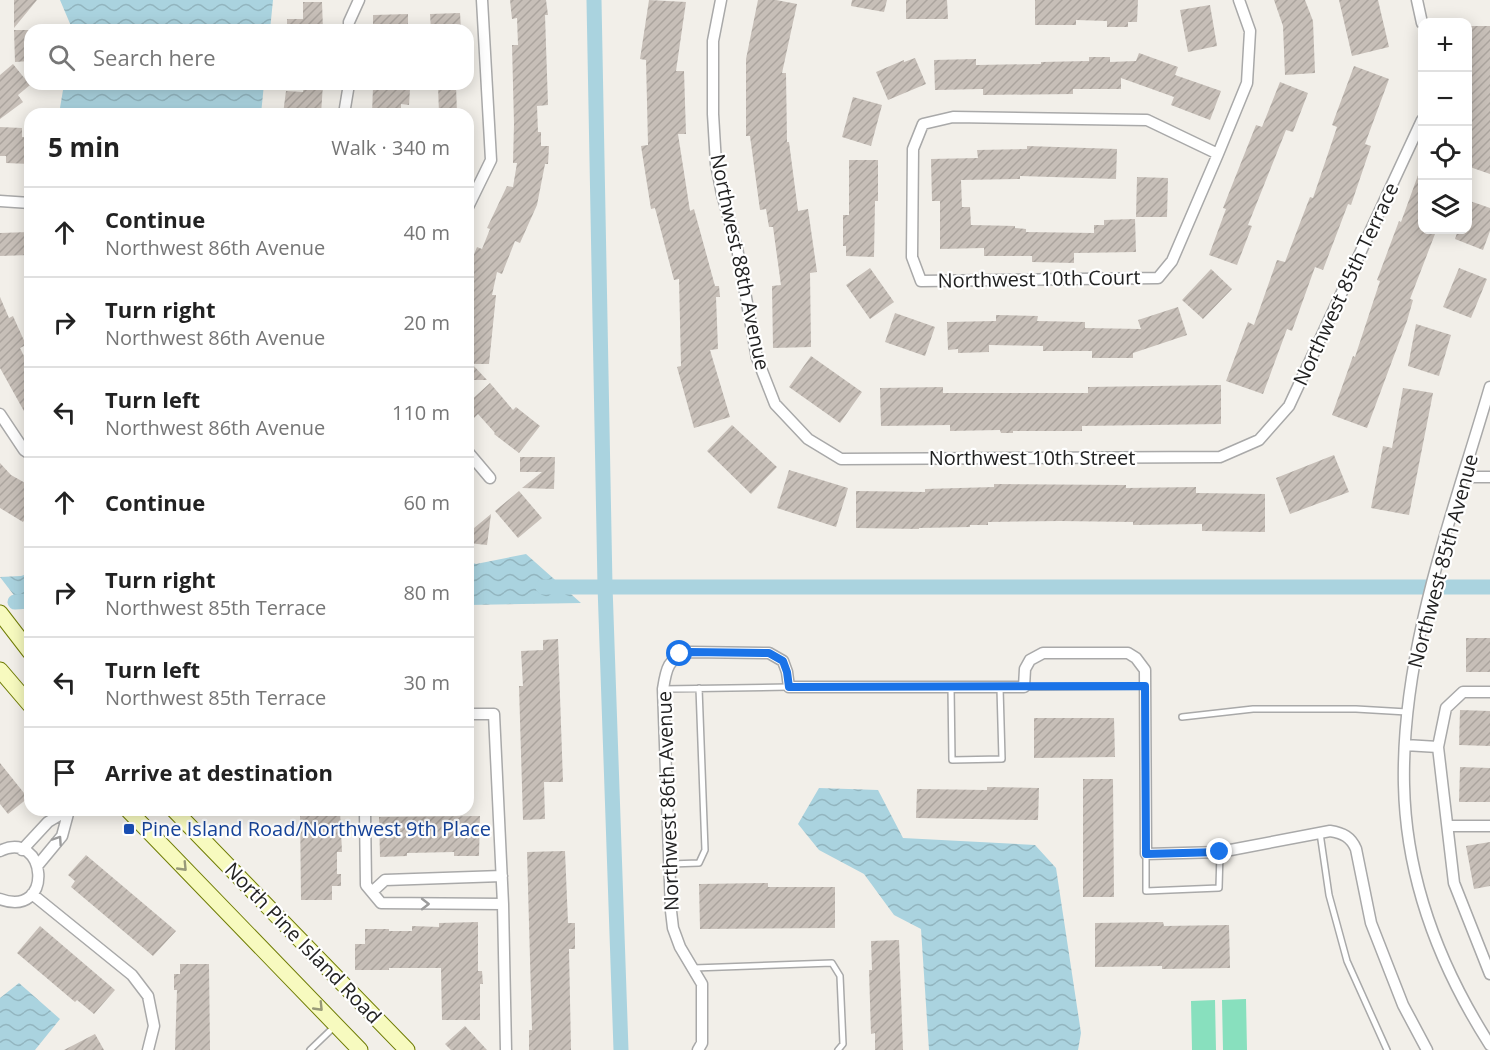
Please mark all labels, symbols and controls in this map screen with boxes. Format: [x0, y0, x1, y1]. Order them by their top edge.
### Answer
map controls [1418, 18, 1472, 234]
button: + [1418, 18, 1472, 72]
search box [24, 24, 474, 90]
icon: search [45, 41, 78, 74]
text: Search here [93, 42, 216, 72]
button: − [1418, 72, 1472, 126]
button: locate [1418, 126, 1472, 180]
text: 5 min [48, 129, 120, 165]
text: Walk · 340 m [331, 134, 450, 161]
street label: Northwest 88th Avenue [704, 151, 777, 372]
street label: Northwest 85th Terrace [1287, 178, 1405, 390]
button: layers [1418, 180, 1472, 234]
text: Continue [105, 204, 205, 234]
icon: ahead [48, 216, 81, 249]
text: 40 m [403, 219, 450, 246]
text: Northwest 86th Avenue [105, 234, 325, 261]
street label: Northwest 10th Court [937, 263, 1141, 294]
text: Turn right [105, 294, 216, 324]
icon: right [48, 306, 81, 339]
text: 20 m [403, 309, 450, 336]
text: Northwest 86th Avenue [105, 324, 325, 351]
text: Turn left [105, 384, 200, 414]
icon: left [48, 396, 81, 429]
text: 110 m [392, 399, 450, 426]
text: Northwest 86th Avenue [105, 414, 325, 441]
street label: Northwest 10th Street [929, 444, 1135, 471]
street label: Northwest 85th Avenue [1401, 451, 1484, 671]
icon: ahead [48, 486, 81, 519]
text: Continue [105, 487, 205, 517]
text: 60 m [403, 489, 450, 516]
text: Turn right [105, 564, 216, 594]
icon: right [48, 576, 81, 609]
text: 80 m [403, 579, 450, 606]
text: Northwest 85th Terrace [105, 594, 326, 621]
route start [666, 640, 692, 666]
text: Turn left [105, 654, 200, 684]
icon: left [48, 666, 81, 699]
text: 30 m [403, 669, 450, 696]
text: Northwest 85th Terrace [105, 684, 326, 711]
street label: Northwest 86th Avenue [650, 690, 685, 912]
icon: arrive [48, 756, 81, 789]
text: Arrive at destination [105, 757, 333, 787]
place label: Pine Island Road/Northwest 9th Place [141, 815, 491, 842]
marker: Pine Island Road/Northwest 9th Place [122, 822, 136, 836]
one-way arrow [50, 835, 61, 846]
route end [1206, 838, 1232, 864]
street label: North Pine Island Road [219, 856, 388, 1029]
one-way arrow [176, 860, 187, 871]
one-way arrow [420, 898, 429, 910]
one-way arrow [312, 1001, 323, 1011]

